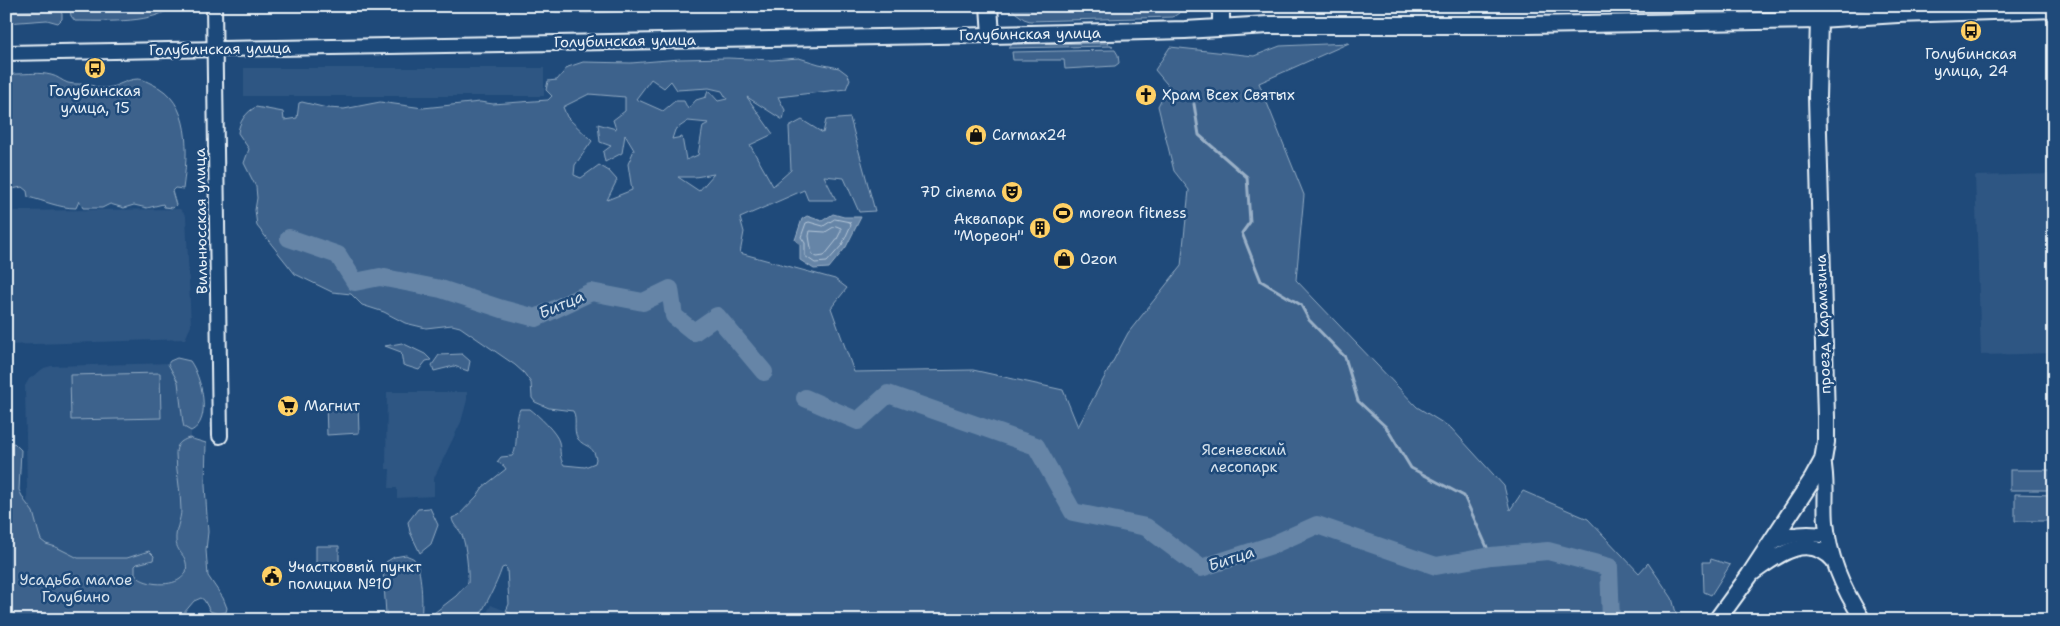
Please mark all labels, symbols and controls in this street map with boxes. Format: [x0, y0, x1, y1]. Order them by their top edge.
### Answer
bus stop icon: Голубинская улица, 24 [1959, 19, 1983, 43]
street label: Голубинская улица [959, 23, 1102, 45]
street label: Голубинская улица [554, 30, 697, 52]
street label: Голубинская улица [149, 38, 292, 60]
place label: Голубинская улица, 24 [1925, 44, 2017, 81]
bus stop icon: Голубинская улица, 15 [83, 56, 107, 80]
place label: Голубинская улица, 15 [49, 81, 141, 118]
church icon: Храм Всех Святых [1134, 83, 1158, 107]
place label: Храм Всех Святых [1162, 85, 1295, 105]
shop icon: Carmax24 [964, 123, 988, 147]
place label: Carmax24 [992, 125, 1066, 145]
street label: Вильнюсская улица [190, 147, 212, 294]
theatre icon: 7D cinema [1000, 180, 1024, 204]
place label: 7D cinema [920, 182, 997, 202]
sports icon: moreon fitness [1051, 201, 1075, 225]
place label: moreon fitness [1079, 203, 1187, 223]
place label: Аквапарк "Мореон" [954, 209, 1024, 246]
building icon: Аквапарк "Мореон" [1028, 216, 1052, 240]
shop icon: Ozon [1052, 247, 1076, 271]
place label: Ozon [1080, 249, 1117, 269]
street label: проезд Карамзина [1811, 253, 1835, 394]
water label: Битца [535, 285, 587, 323]
supermarket icon: Магнит [276, 394, 300, 418]
place label: Магнит [304, 396, 360, 416]
park label: Ясеневский лесопарк [1202, 440, 1286, 477]
water label: Битца [1205, 541, 1257, 576]
place label: Участковый пункт полиции №10 [288, 557, 422, 594]
public building icon: Участковый пункт полиции №10 [260, 564, 284, 588]
park label: Усадьба малое Голубино [19, 570, 133, 607]

